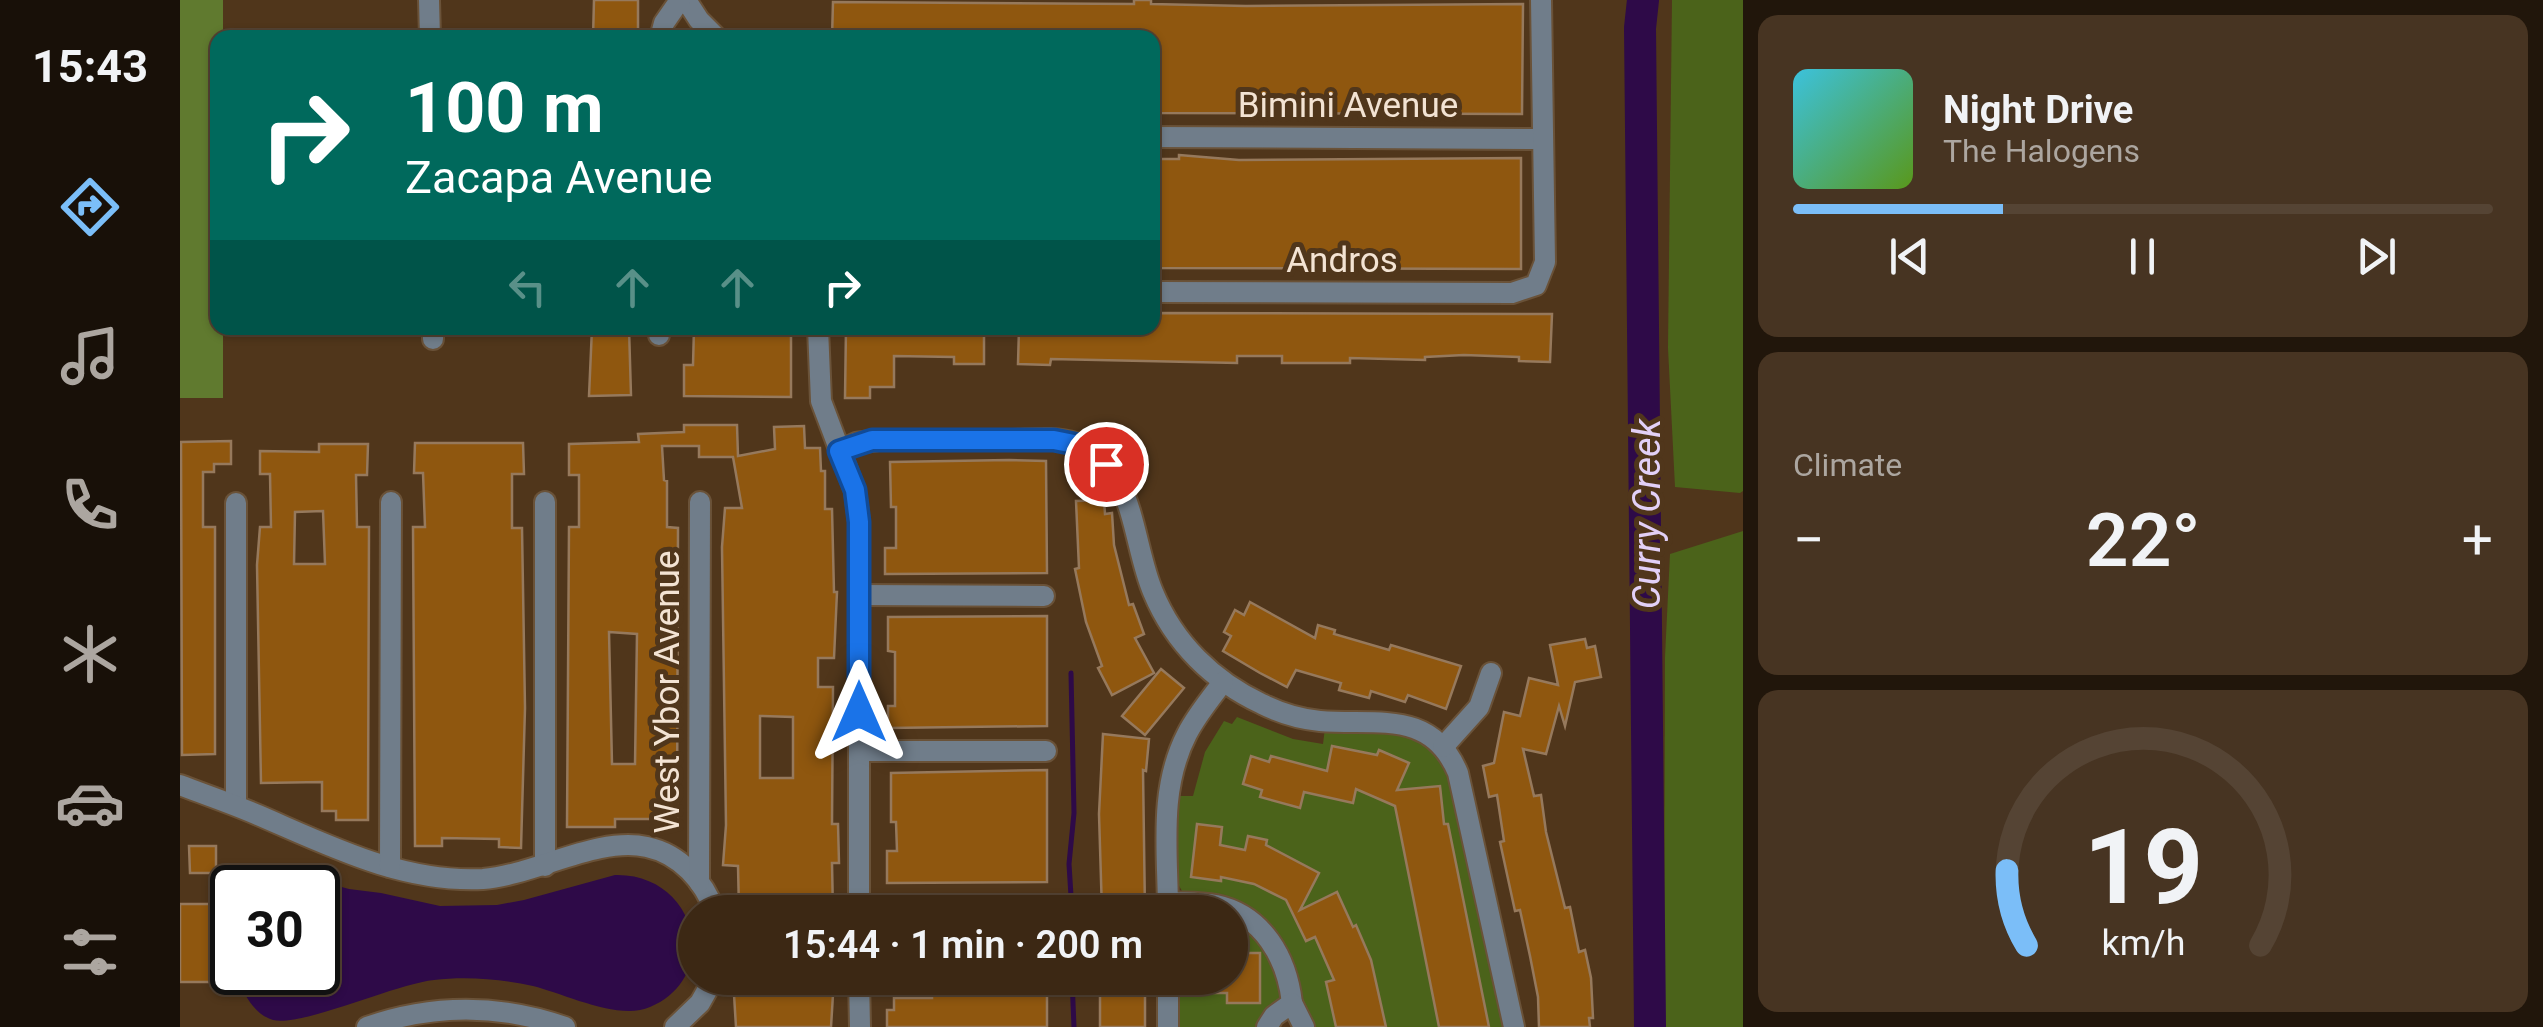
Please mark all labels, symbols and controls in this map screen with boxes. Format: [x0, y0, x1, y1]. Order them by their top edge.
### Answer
text: 15:43 [32, 40, 148, 93]
text: 100 m [405, 67, 604, 149]
icon: right [240, 70, 370, 200]
street label: Bimini Avenue [1238, 85, 1458, 126]
text: Night Drive [1943, 88, 2133, 132]
text: The Halogens [1943, 132, 2140, 170]
text: Zacapa Avenue [405, 151, 713, 204]
icon: directions [55, 172, 125, 242]
icon: previous [1882, 229, 1937, 284]
icon: pause [2115, 229, 2170, 284]
icon: next [2349, 229, 2404, 284]
street label: Andros [1286, 240, 1398, 281]
icon: left [500, 260, 555, 315]
icon: ahead [605, 260, 660, 315]
icon: ahead [710, 260, 765, 315]
icon: right [815, 260, 870, 315]
icon: music [55, 321, 125, 391]
water label: Curry Creek [1625, 418, 1669, 609]
pin [1064, 422, 1149, 507]
icon: arrive [1079, 437, 1134, 492]
text: Climate [1793, 446, 1902, 484]
icon: phone [55, 470, 125, 540]
text: 22° [2086, 496, 2200, 584]
text: − [1793, 508, 1824, 572]
text: + [2462, 508, 2493, 572]
street label: West Ybor Avenue [647, 551, 688, 833]
icon: climate [55, 619, 125, 689]
position arrow [807, 660, 911, 764]
icon: car [55, 768, 125, 838]
text: 19 [2083, 807, 2203, 928]
speed limit sign: 30 [210, 865, 340, 995]
icon: filters [55, 917, 125, 987]
text: km/h [2101, 922, 2185, 964]
text: 15:44 · 1 min · 200 m [783, 923, 1143, 967]

